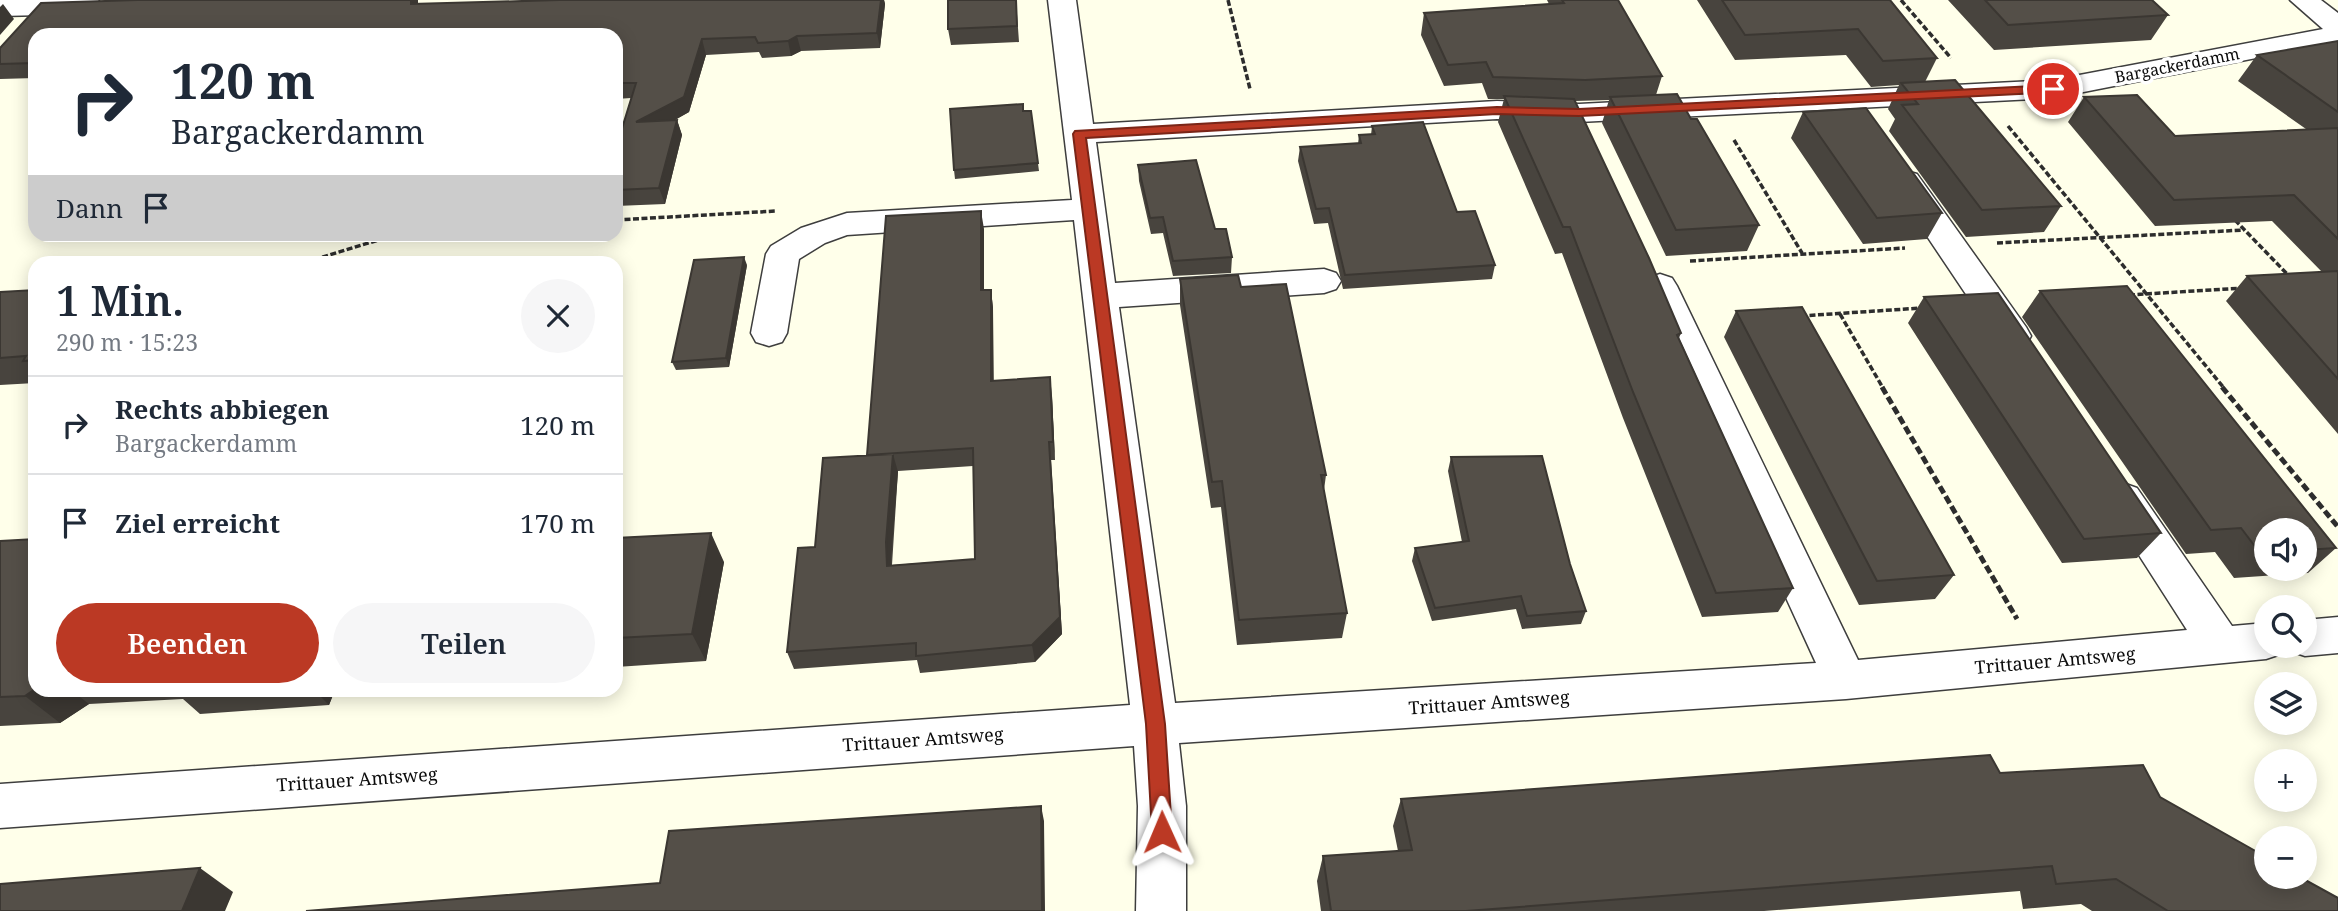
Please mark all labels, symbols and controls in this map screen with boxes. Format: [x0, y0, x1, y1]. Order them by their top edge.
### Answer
street label: Bargackerdamm [2113, 42, 2241, 88]
text: 120 m [171, 47, 315, 113]
icon: right [56, 56, 147, 147]
pin [2023, 59, 2083, 119]
icon: arrive [2034, 70, 2072, 108]
text: Bargackerdamm [171, 110, 424, 153]
icon: arrive [137, 189, 175, 227]
text: Dann [56, 190, 123, 226]
text: 1 Min. [56, 271, 184, 328]
button: close [521, 279, 595, 353]
text: 290 m · 15:23 [56, 326, 198, 358]
text: Rechts abbiegen [115, 391, 329, 427]
icon: right [56, 406, 94, 444]
text: 120 m [520, 407, 595, 443]
text: Bargackerdamm [115, 427, 297, 459]
icon: arrive [56, 504, 94, 542]
text: Ziel erreicht [115, 505, 280, 541]
text: 170 m [520, 505, 595, 541]
map controls [2254, 518, 2317, 889]
button: sound [2254, 518, 2317, 581]
button: search [2254, 595, 2317, 658]
button: Beenden [56, 603, 319, 683]
button: Teilen [333, 603, 595, 683]
street label: Trittauer Amtsweg [1974, 641, 2137, 679]
button: layers [2254, 672, 2317, 735]
street label: Trittauer Amtsweg [1408, 684, 1571, 720]
street label: Trittauer Amtsweg [842, 721, 1005, 757]
button: + [2254, 749, 2317, 812]
street label: Trittauer Amtsweg [276, 761, 439, 797]
position arrow [1125, 795, 1199, 869]
button: − [2254, 826, 2317, 889]

